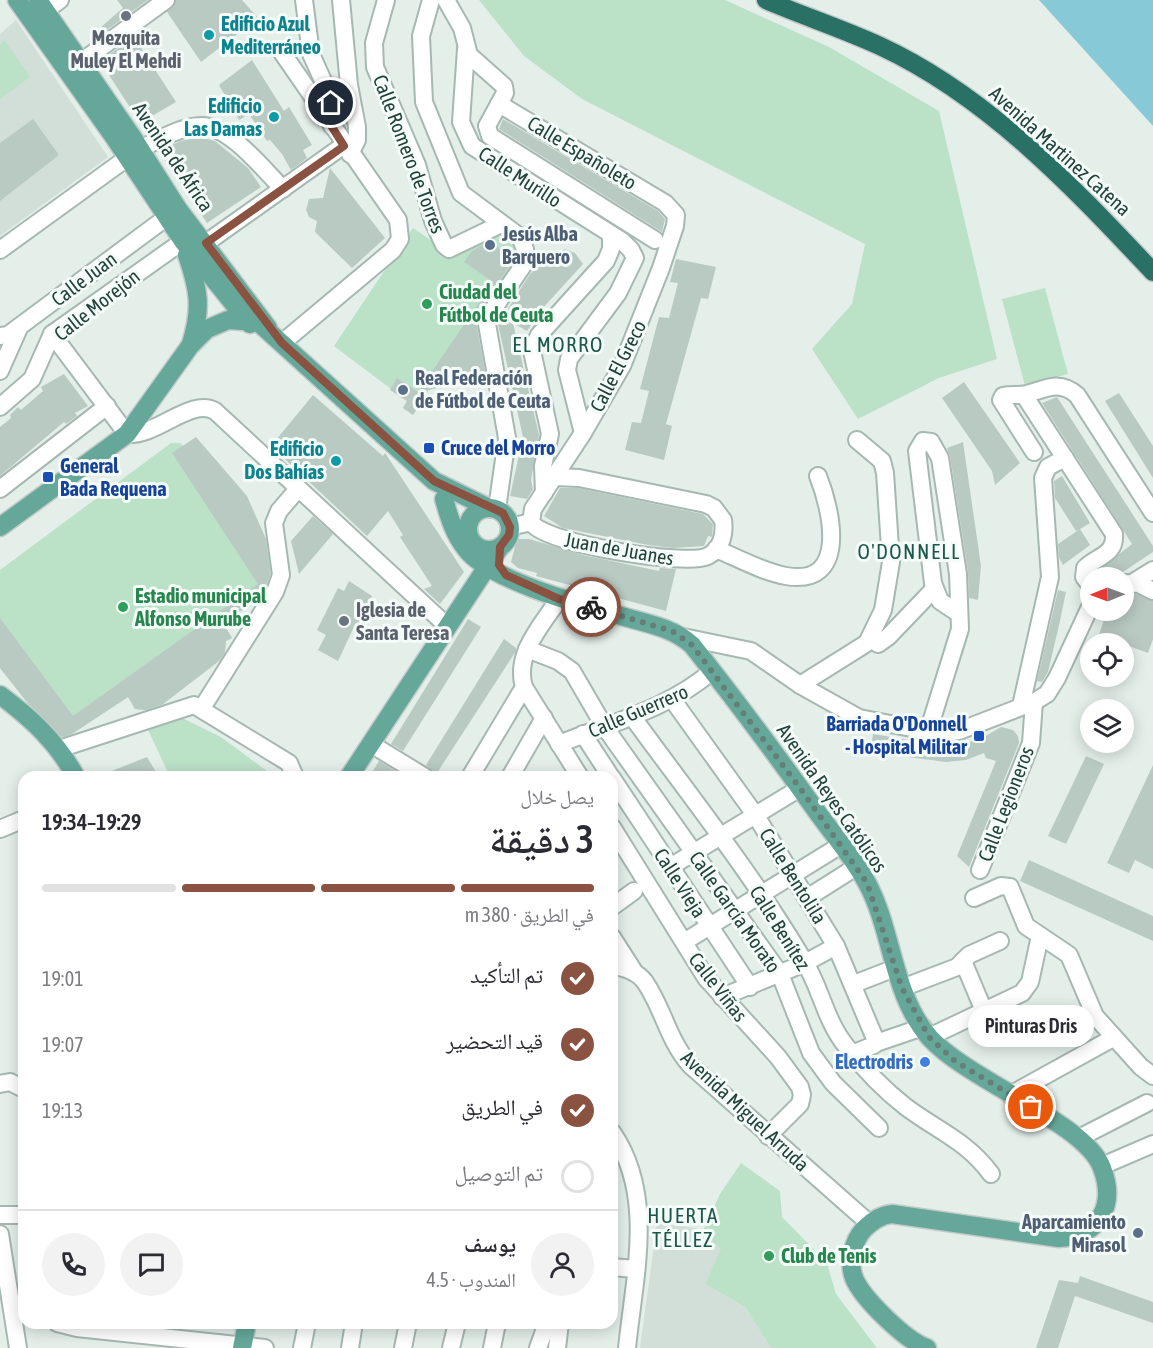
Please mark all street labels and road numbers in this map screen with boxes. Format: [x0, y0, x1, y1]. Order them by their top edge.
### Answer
street label: Calle Romero de Torres [369, 71, 450, 236]
street label: Avenida Martinez Catena [985, 81, 1136, 220]
street label: Avenida de África [128, 98, 218, 216]
street label: Calle Españoleto [524, 111, 641, 194]
street label: Calle Murillo [475, 141, 566, 212]
street label: Calle Juan [47, 247, 121, 311]
street label: Calle Morejón [49, 264, 144, 345]
street label: Calle El Greco [585, 316, 650, 415]
street label: Juan de Juanes [563, 528, 675, 569]
street label: Calle Guerrero [585, 679, 691, 742]
street label: Avenida Reyes Católicos [773, 719, 892, 876]
street label: Calle Legioneros [973, 743, 1038, 864]
street label: Calle Bentolila [755, 824, 832, 928]
street label: Calle Vieja [650, 844, 711, 922]
street label: Calle García Morato [685, 847, 786, 977]
street label: Calle Benítez [745, 881, 815, 974]
street label: Calle Viñas [684, 948, 752, 1026]
street label: Avenida Miguel Arruda [677, 1046, 814, 1176]

